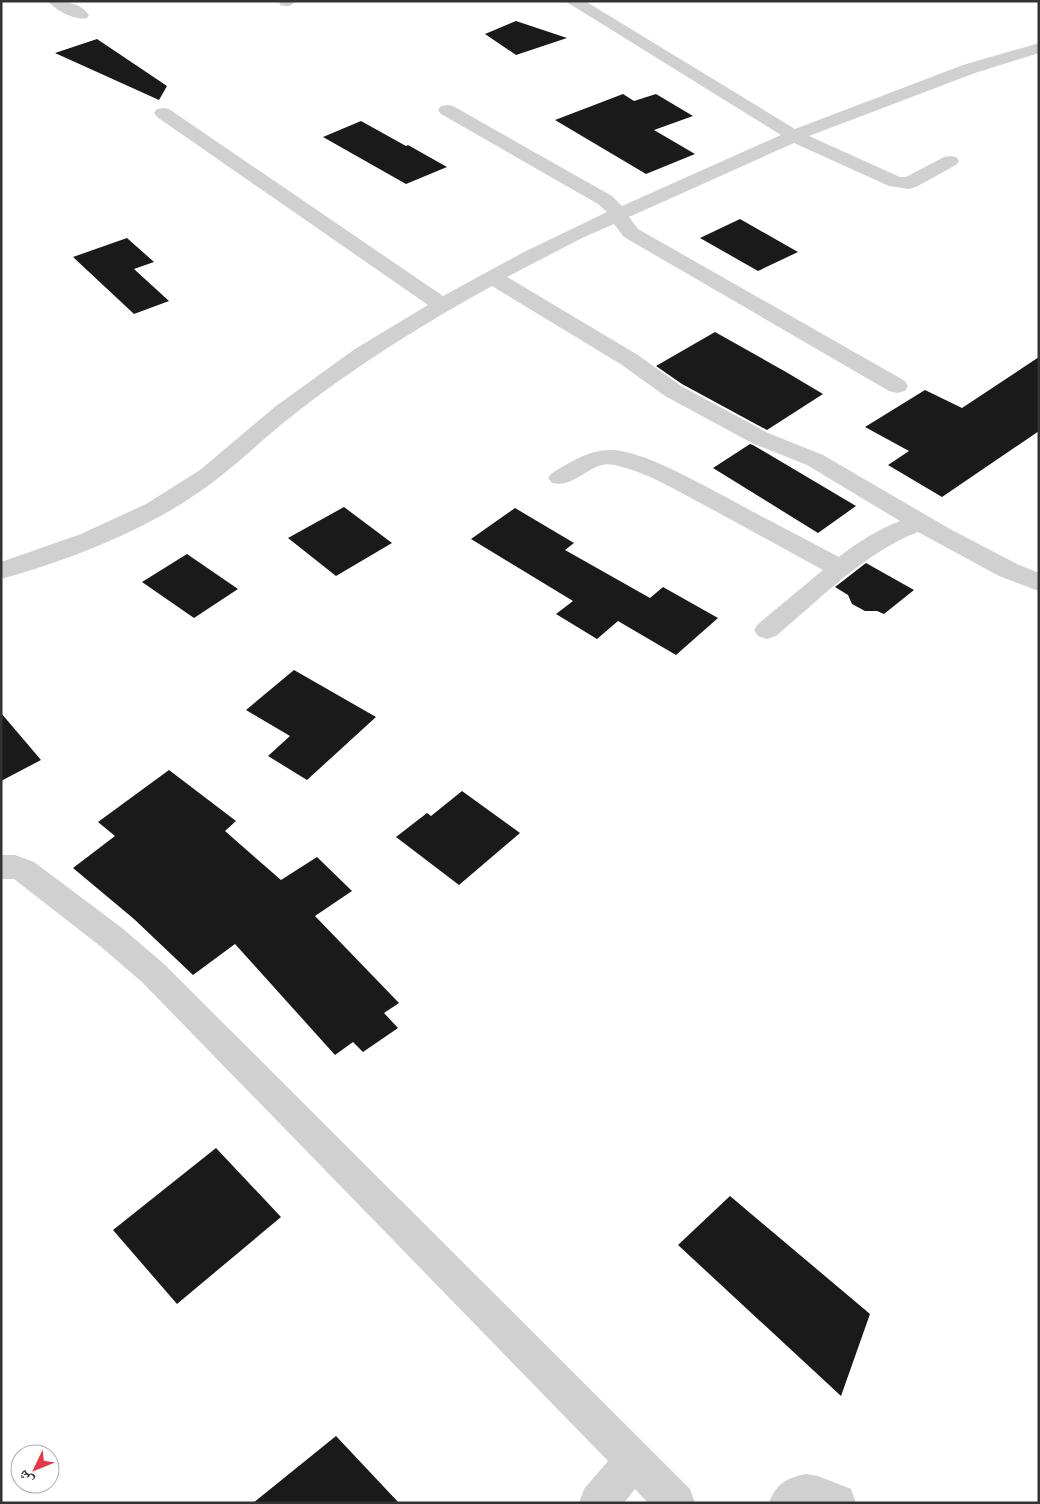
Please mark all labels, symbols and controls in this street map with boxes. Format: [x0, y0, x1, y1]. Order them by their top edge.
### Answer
north arrow [10, 1444, 60, 1494]
text: ش [14, 1466, 38, 1489]

